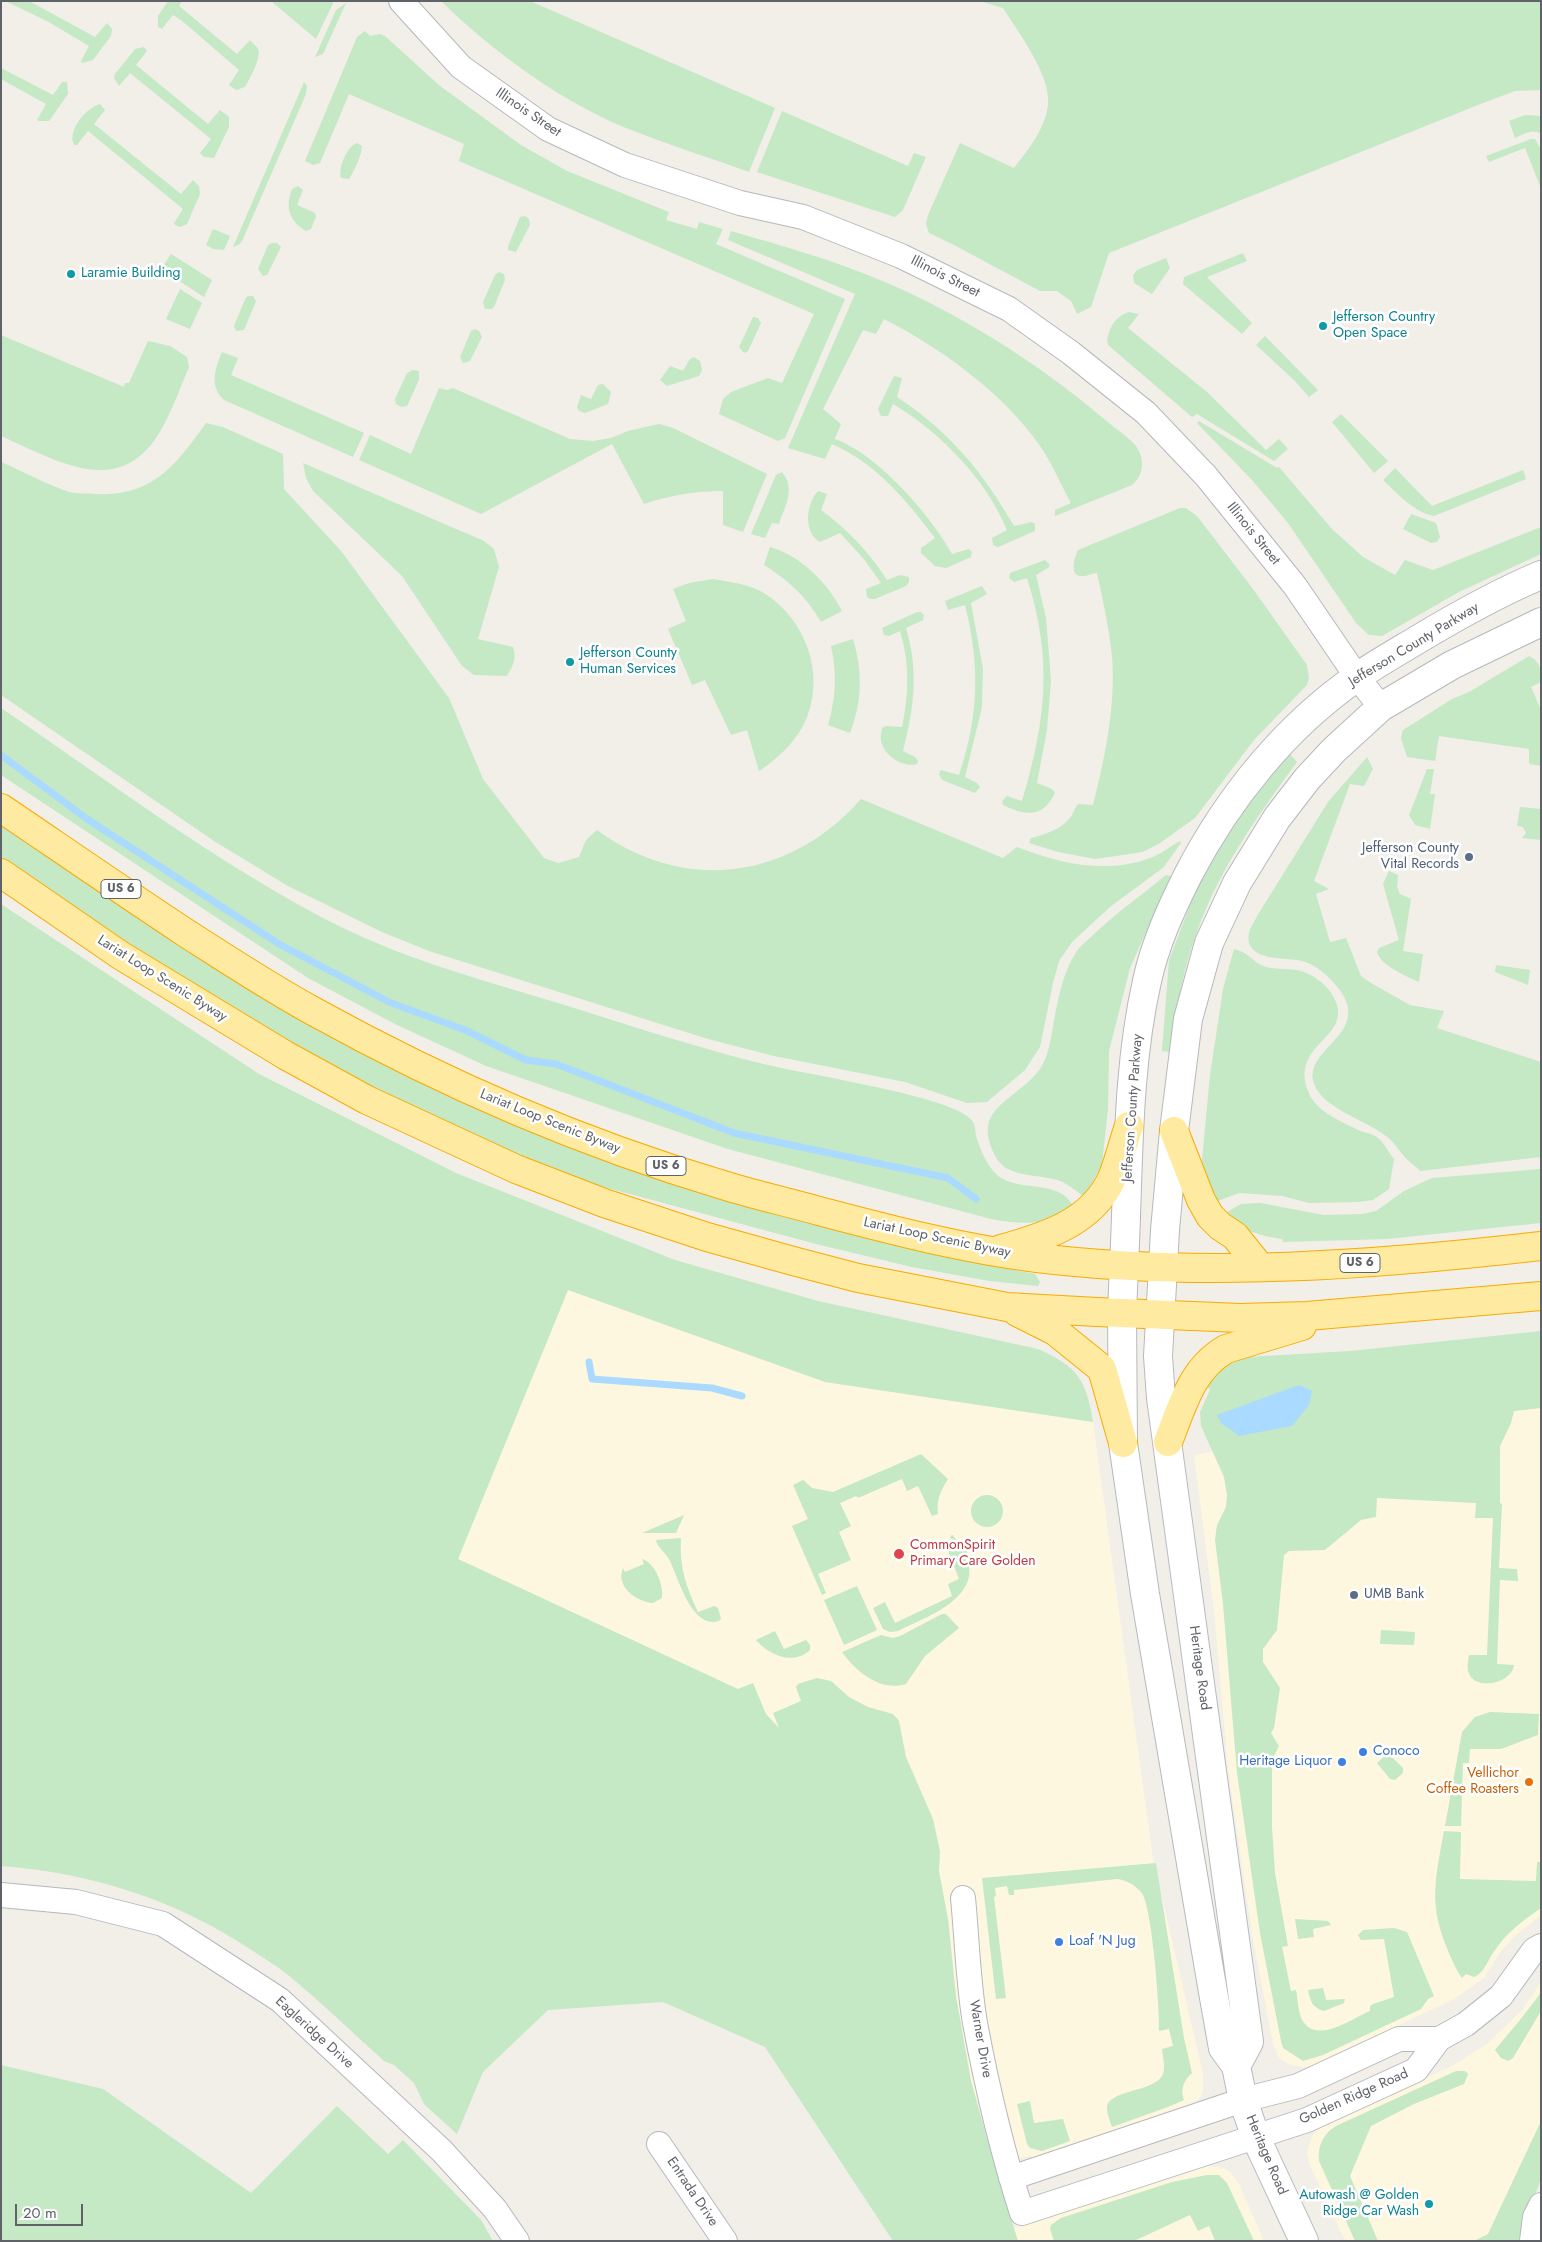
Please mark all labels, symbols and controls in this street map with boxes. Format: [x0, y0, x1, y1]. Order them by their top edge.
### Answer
street label: Illinois Street [492, 85, 564, 141]
street label: Illinois Street [908, 252, 982, 302]
place label: Laramie Building [81, 266, 181, 282]
marker: Laramie Building [65, 268, 77, 280]
place label: Jefferson Country Open Space [1333, 310, 1435, 342]
marker: Jefferson Country Open Space [1317, 320, 1329, 332]
street label: Illinois Street [1223, 499, 1283, 569]
street label: Jefferson County Parkway [1346, 600, 1482, 690]
place label: Jefferson County Human Services [580, 646, 677, 679]
marker: Jefferson County Human Services [564, 656, 576, 668]
place label: Jefferson County Vital Records [1362, 841, 1459, 874]
marker: Jefferson County Vital Records [1463, 851, 1475, 863]
road number: US 6 [101, 880, 141, 899]
street label: Lariat Loop Scenic Byway [94, 932, 230, 1026]
street label: Jefferson County Parkway [1119, 1033, 1147, 1183]
street label: Lariat Loop Scenic Byway [477, 1086, 623, 1158]
road number: US 6 [646, 1156, 686, 1176]
street label: Lariat Loop Scenic Byway [862, 1214, 1012, 1262]
road number: US 6 [1340, 1254, 1380, 1272]
place label: CommonSpirit Primary Care Golden [910, 1538, 1036, 1570]
marker: CommonSpirit Primary Care Golden [892, 1547, 906, 1561]
place label: UMB Bank [1364, 1587, 1424, 1603]
marker: UMB Bank [1348, 1589, 1360, 1601]
street label: Heritage Road [1185, 1625, 1213, 1711]
place label: Conoco [1373, 1744, 1420, 1760]
marker: Conoco [1357, 1746, 1369, 1758]
place label: Heritage Liquor [1239, 1754, 1332, 1770]
marker: Heritage Liquor [1336, 1756, 1348, 1768]
place label: Vellichor Coffee Roasters [1426, 1766, 1519, 1798]
marker: Vellichor Coffee Roasters [1523, 1776, 1535, 1788]
place label: Loaf 'N Jug [1069, 1934, 1136, 1950]
marker: Loaf 'N Jug [1053, 1936, 1065, 1948]
street label: Eagleridge Drive [271, 1993, 357, 2073]
street label: Warner Drive [965, 1999, 995, 2079]
street label: Golden Ridge Road [1297, 2065, 1411, 2129]
street label: Heritage Road [1242, 2112, 1290, 2198]
street label: Entrada Drive [663, 2154, 721, 2230]
place label: Autowash @ Golden Ridge Car Wash [1299, 2188, 1419, 2220]
scale bar [18, 2194, 85, 2226]
marker: Autowash @ Golden Ridge Car Wash [1423, 2198, 1435, 2210]
text: 20 m [23, 2202, 57, 2224]

